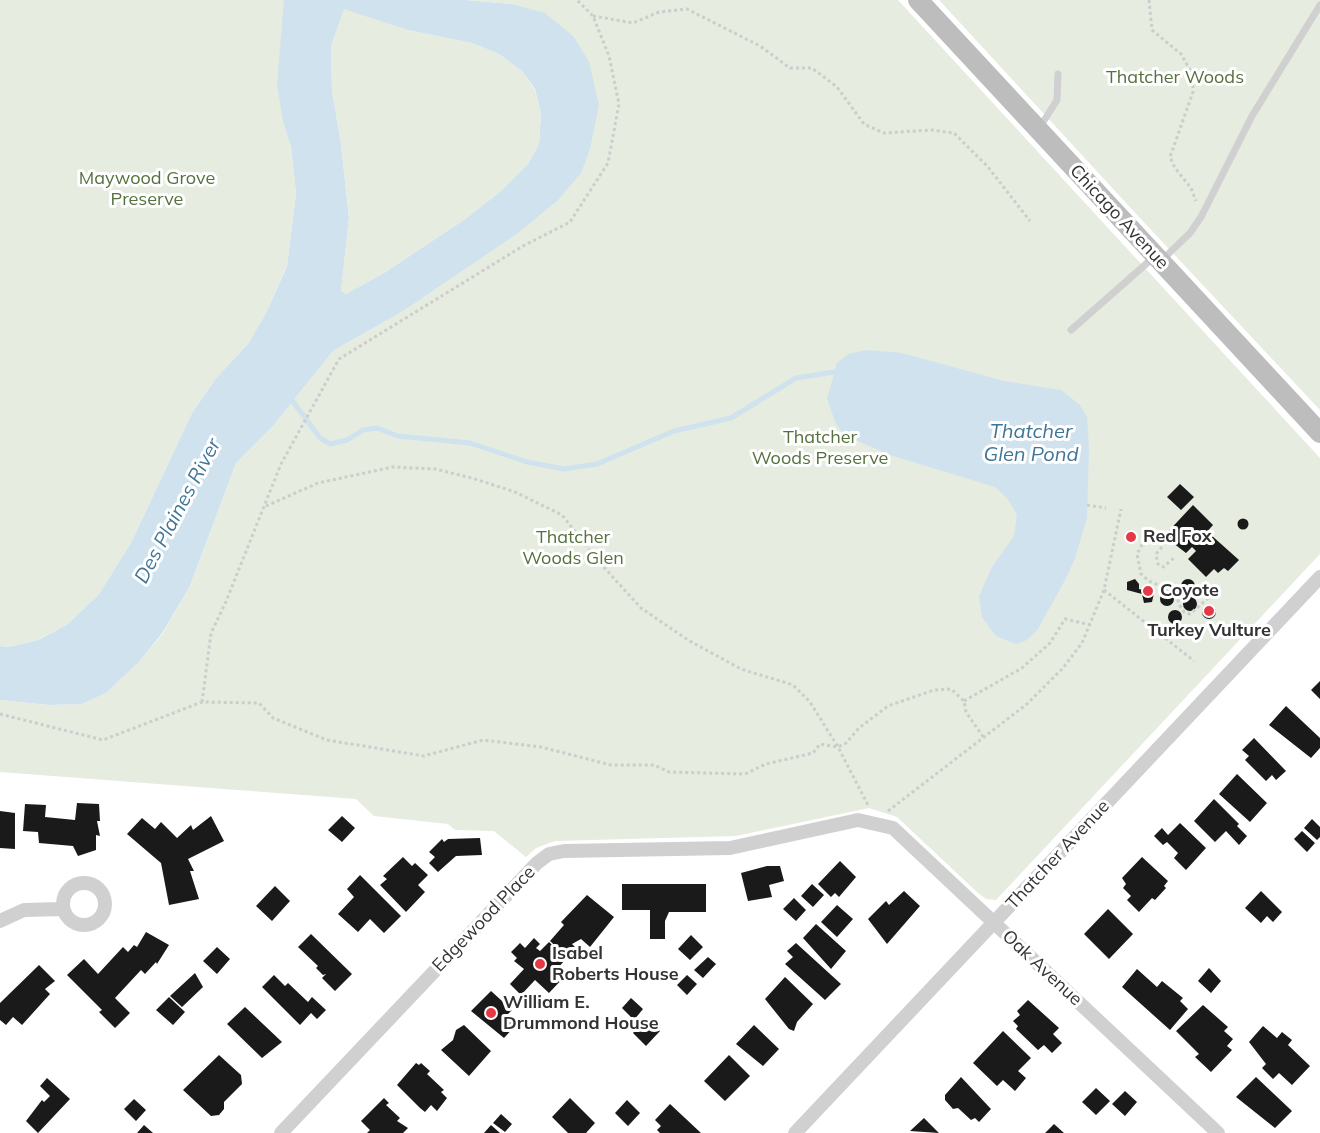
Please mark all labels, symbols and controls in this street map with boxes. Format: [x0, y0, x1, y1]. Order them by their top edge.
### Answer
park label: Thatcher Woods [1106, 67, 1244, 89]
street label: Chicago Avenue [1065, 160, 1173, 274]
park label: Maywood Grove Preserve [79, 168, 215, 210]
water label: Thatcher Glen Pond [984, 420, 1078, 467]
park label: Thatcher Woods Preserve [752, 427, 888, 470]
water label: Des Plaines River [130, 435, 226, 587]
place label: Red Fox [1143, 526, 1212, 548]
park label: Thatcher Woods Glen [522, 527, 624, 570]
marker: Red Fox [1124, 530, 1138, 544]
place label: Coyote [1160, 580, 1219, 602]
marker: Coyote [1141, 584, 1155, 598]
marker: Turkey Vulture [1202, 604, 1216, 618]
place label: Turkey Vulture [1147, 620, 1271, 642]
street label: Thatcher Avenue [1002, 796, 1114, 914]
street label: Edgewood Place [428, 862, 540, 976]
street label: Oak Avenue [998, 926, 1086, 1010]
place label: Isabel Roberts House [552, 943, 679, 986]
marker: Isabel Roberts House [533, 957, 547, 971]
place label: William E. Drummond House [503, 992, 659, 1034]
marker: William E. Drummond House [484, 1006, 498, 1020]

